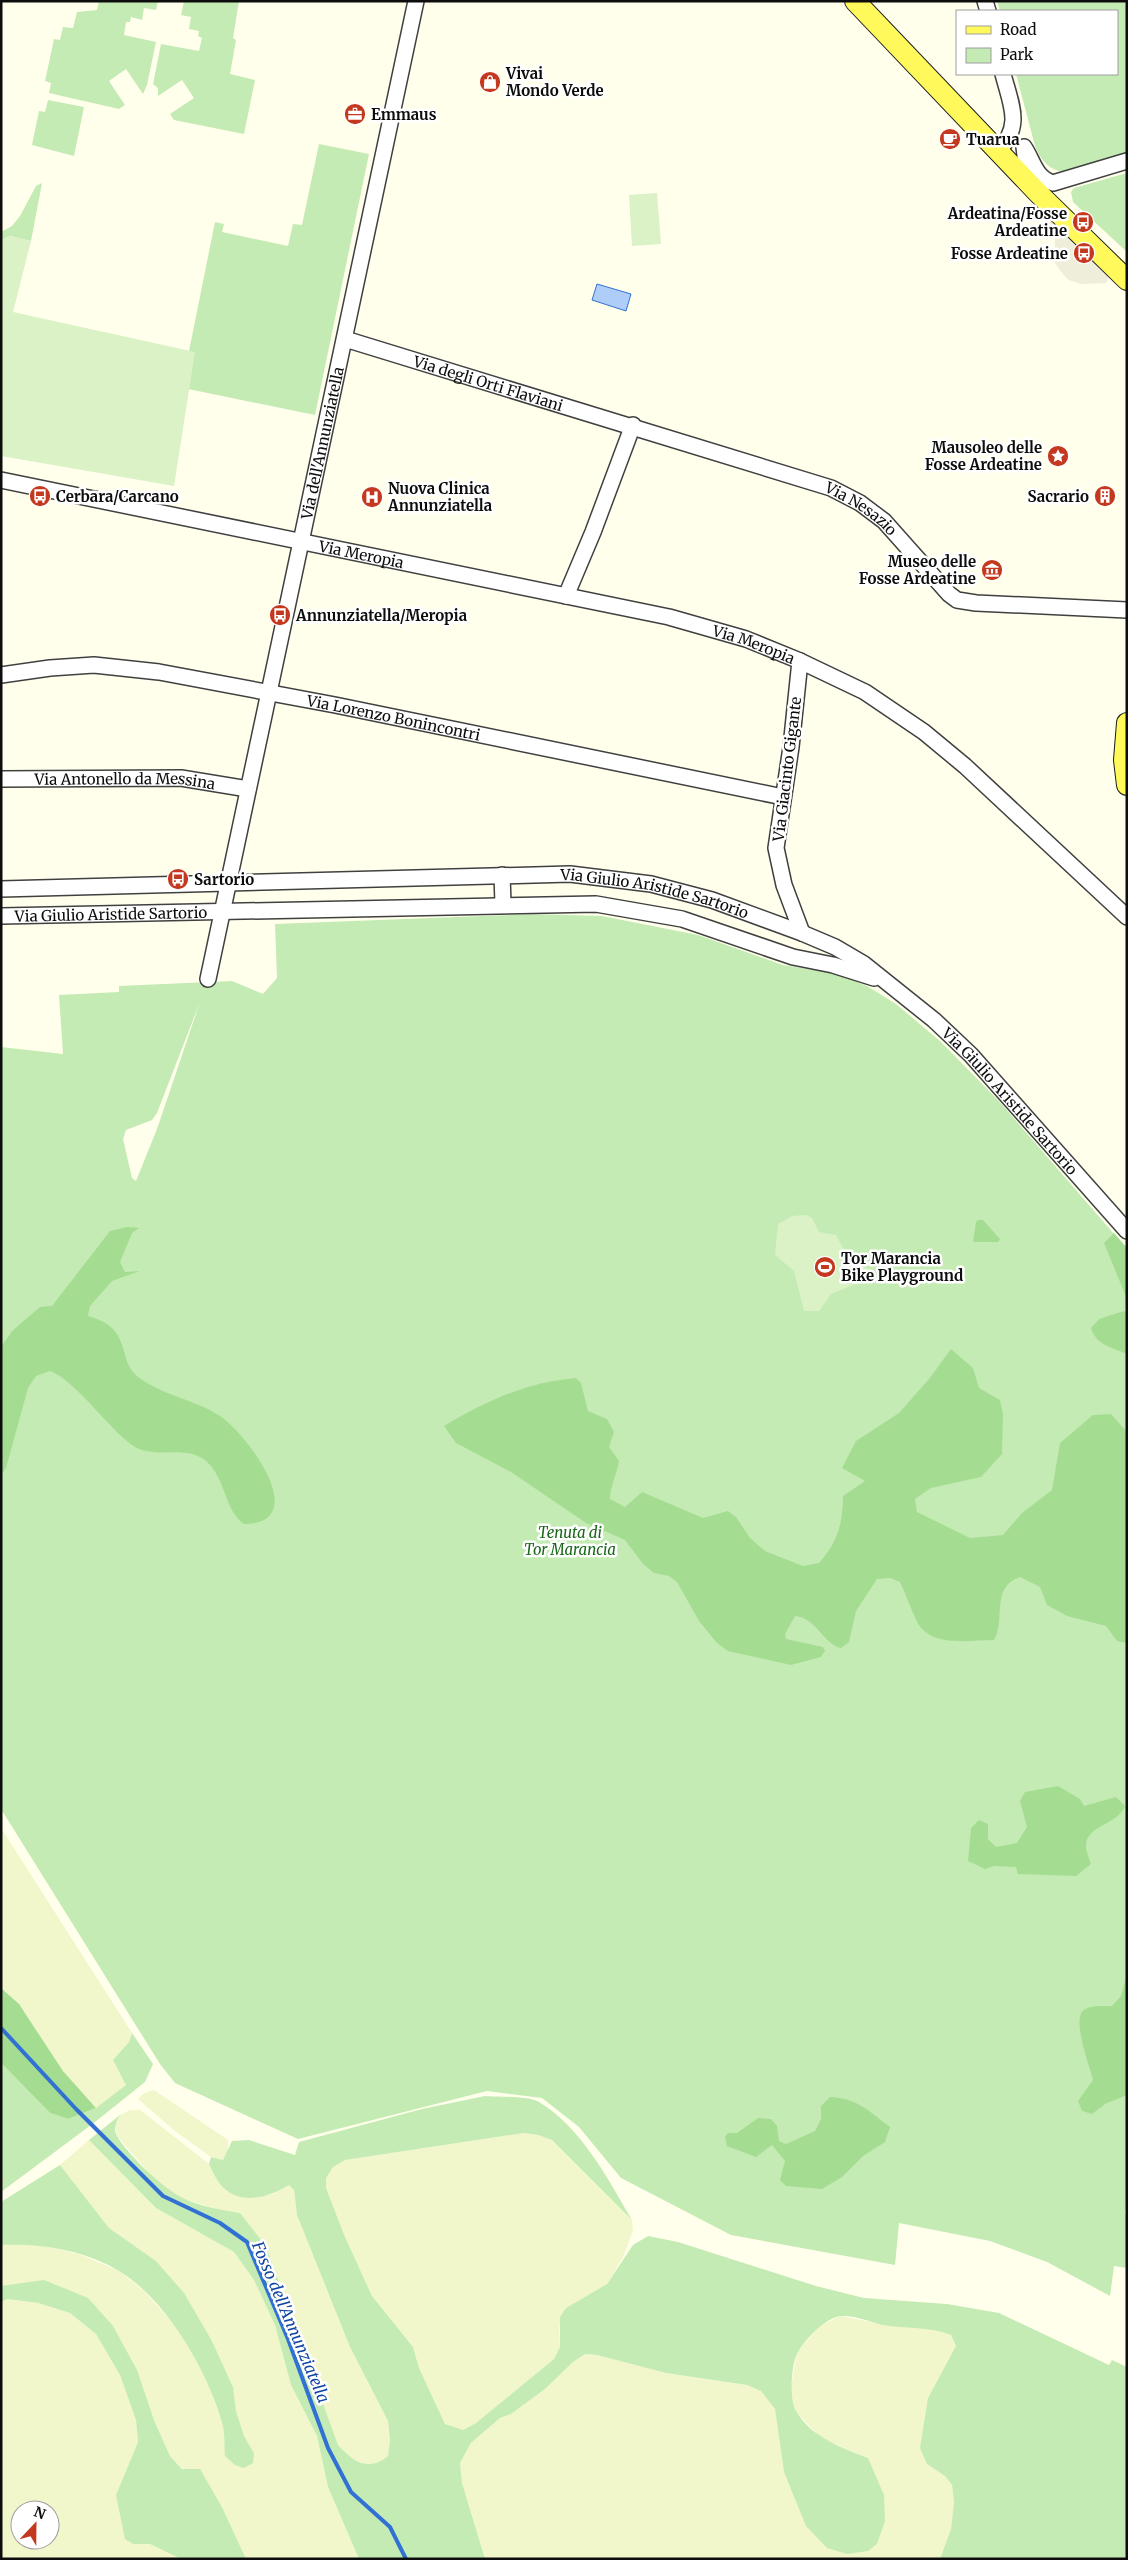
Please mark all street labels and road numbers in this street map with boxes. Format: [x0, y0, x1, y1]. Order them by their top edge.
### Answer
street label: Via degli Orti Flaviani [410, 351, 566, 415]
street label: Via dell'Annunziatella [296, 365, 347, 522]
street label: Via Nesazio [821, 477, 902, 539]
street label: Via Meropia [316, 536, 406, 572]
street label: Via Meropia [710, 620, 798, 667]
street label: Via Lorenzo Bonincontri [304, 690, 482, 744]
street label: Via Giacinto Gigante [769, 695, 805, 843]
street label: Via Antonello da Messina [33, 768, 217, 793]
street label: Via Giulio Aristide Sartorio [559, 864, 752, 922]
street label: Via Giulio Aristide Sartorio [14, 902, 208, 925]
street label: Via Giulio Aristide Sartorio [938, 1023, 1082, 1179]

